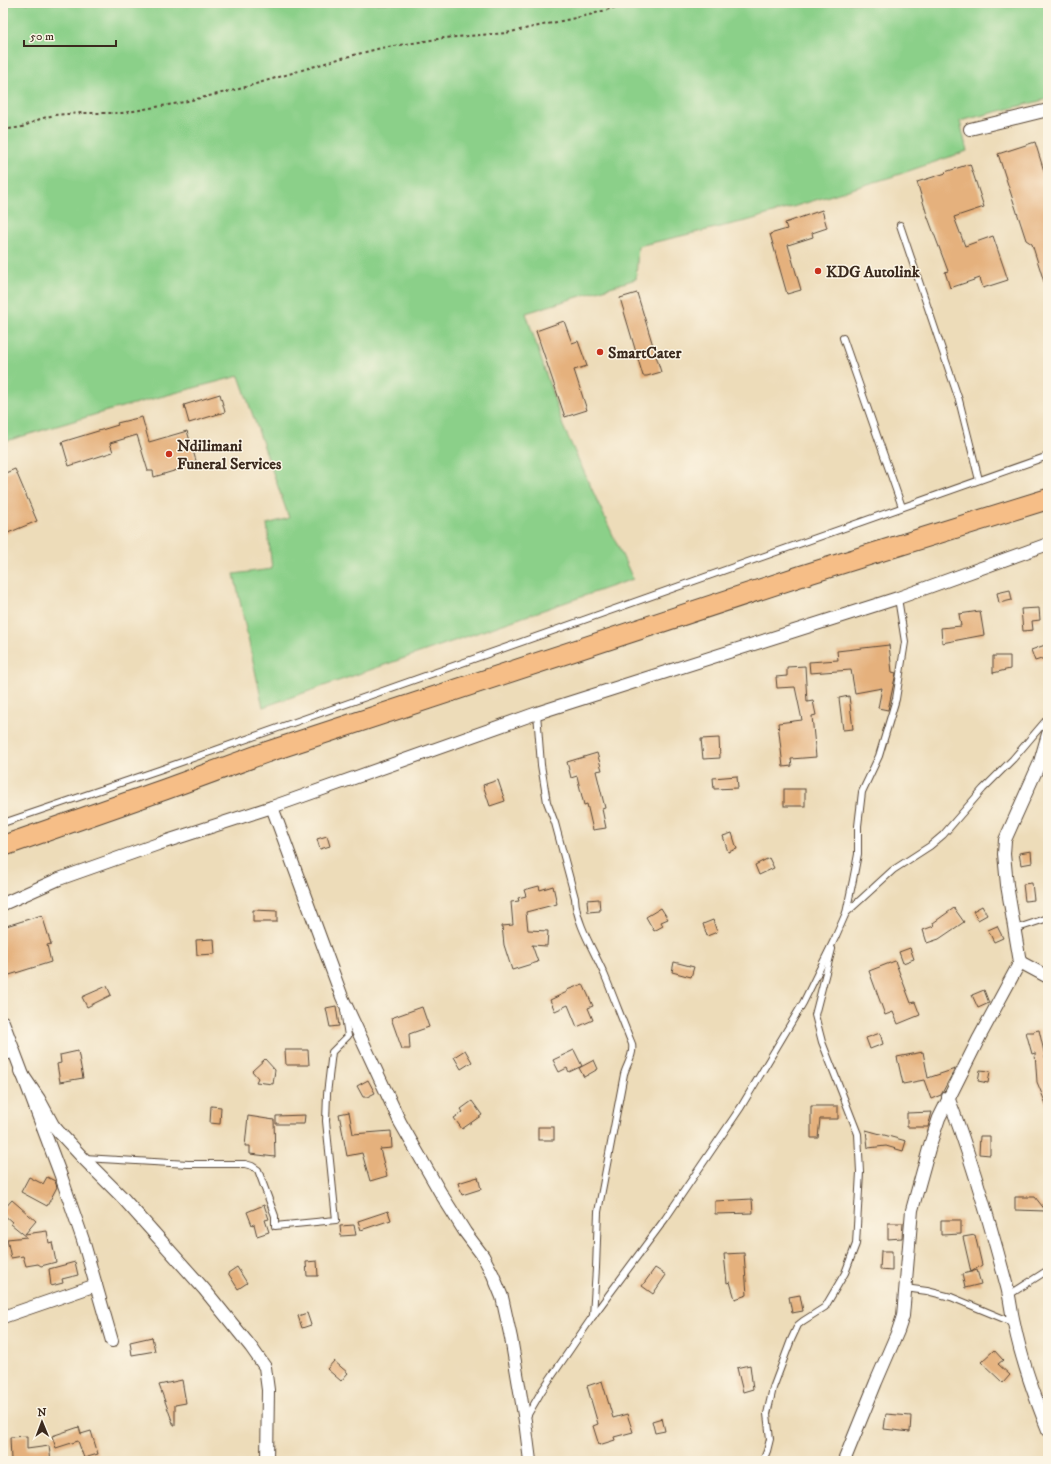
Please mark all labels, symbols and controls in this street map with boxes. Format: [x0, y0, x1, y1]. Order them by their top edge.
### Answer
scale bar [24, 22, 116, 48]
text: 50 m [30, 29, 54, 44]
place label: KDG Autolink [826, 262, 921, 282]
marker: KDG Autolink [813, 266, 823, 276]
place label: SmartCater [608, 343, 682, 363]
marker: SmartCater [595, 347, 605, 357]
place label: Ndilimani Funeral Services [177, 436, 282, 474]
marker: Ndilimani Funeral Services [164, 449, 174, 459]
north arrow [22, 1402, 62, 1442]
text: N [37, 1406, 46, 1420]

